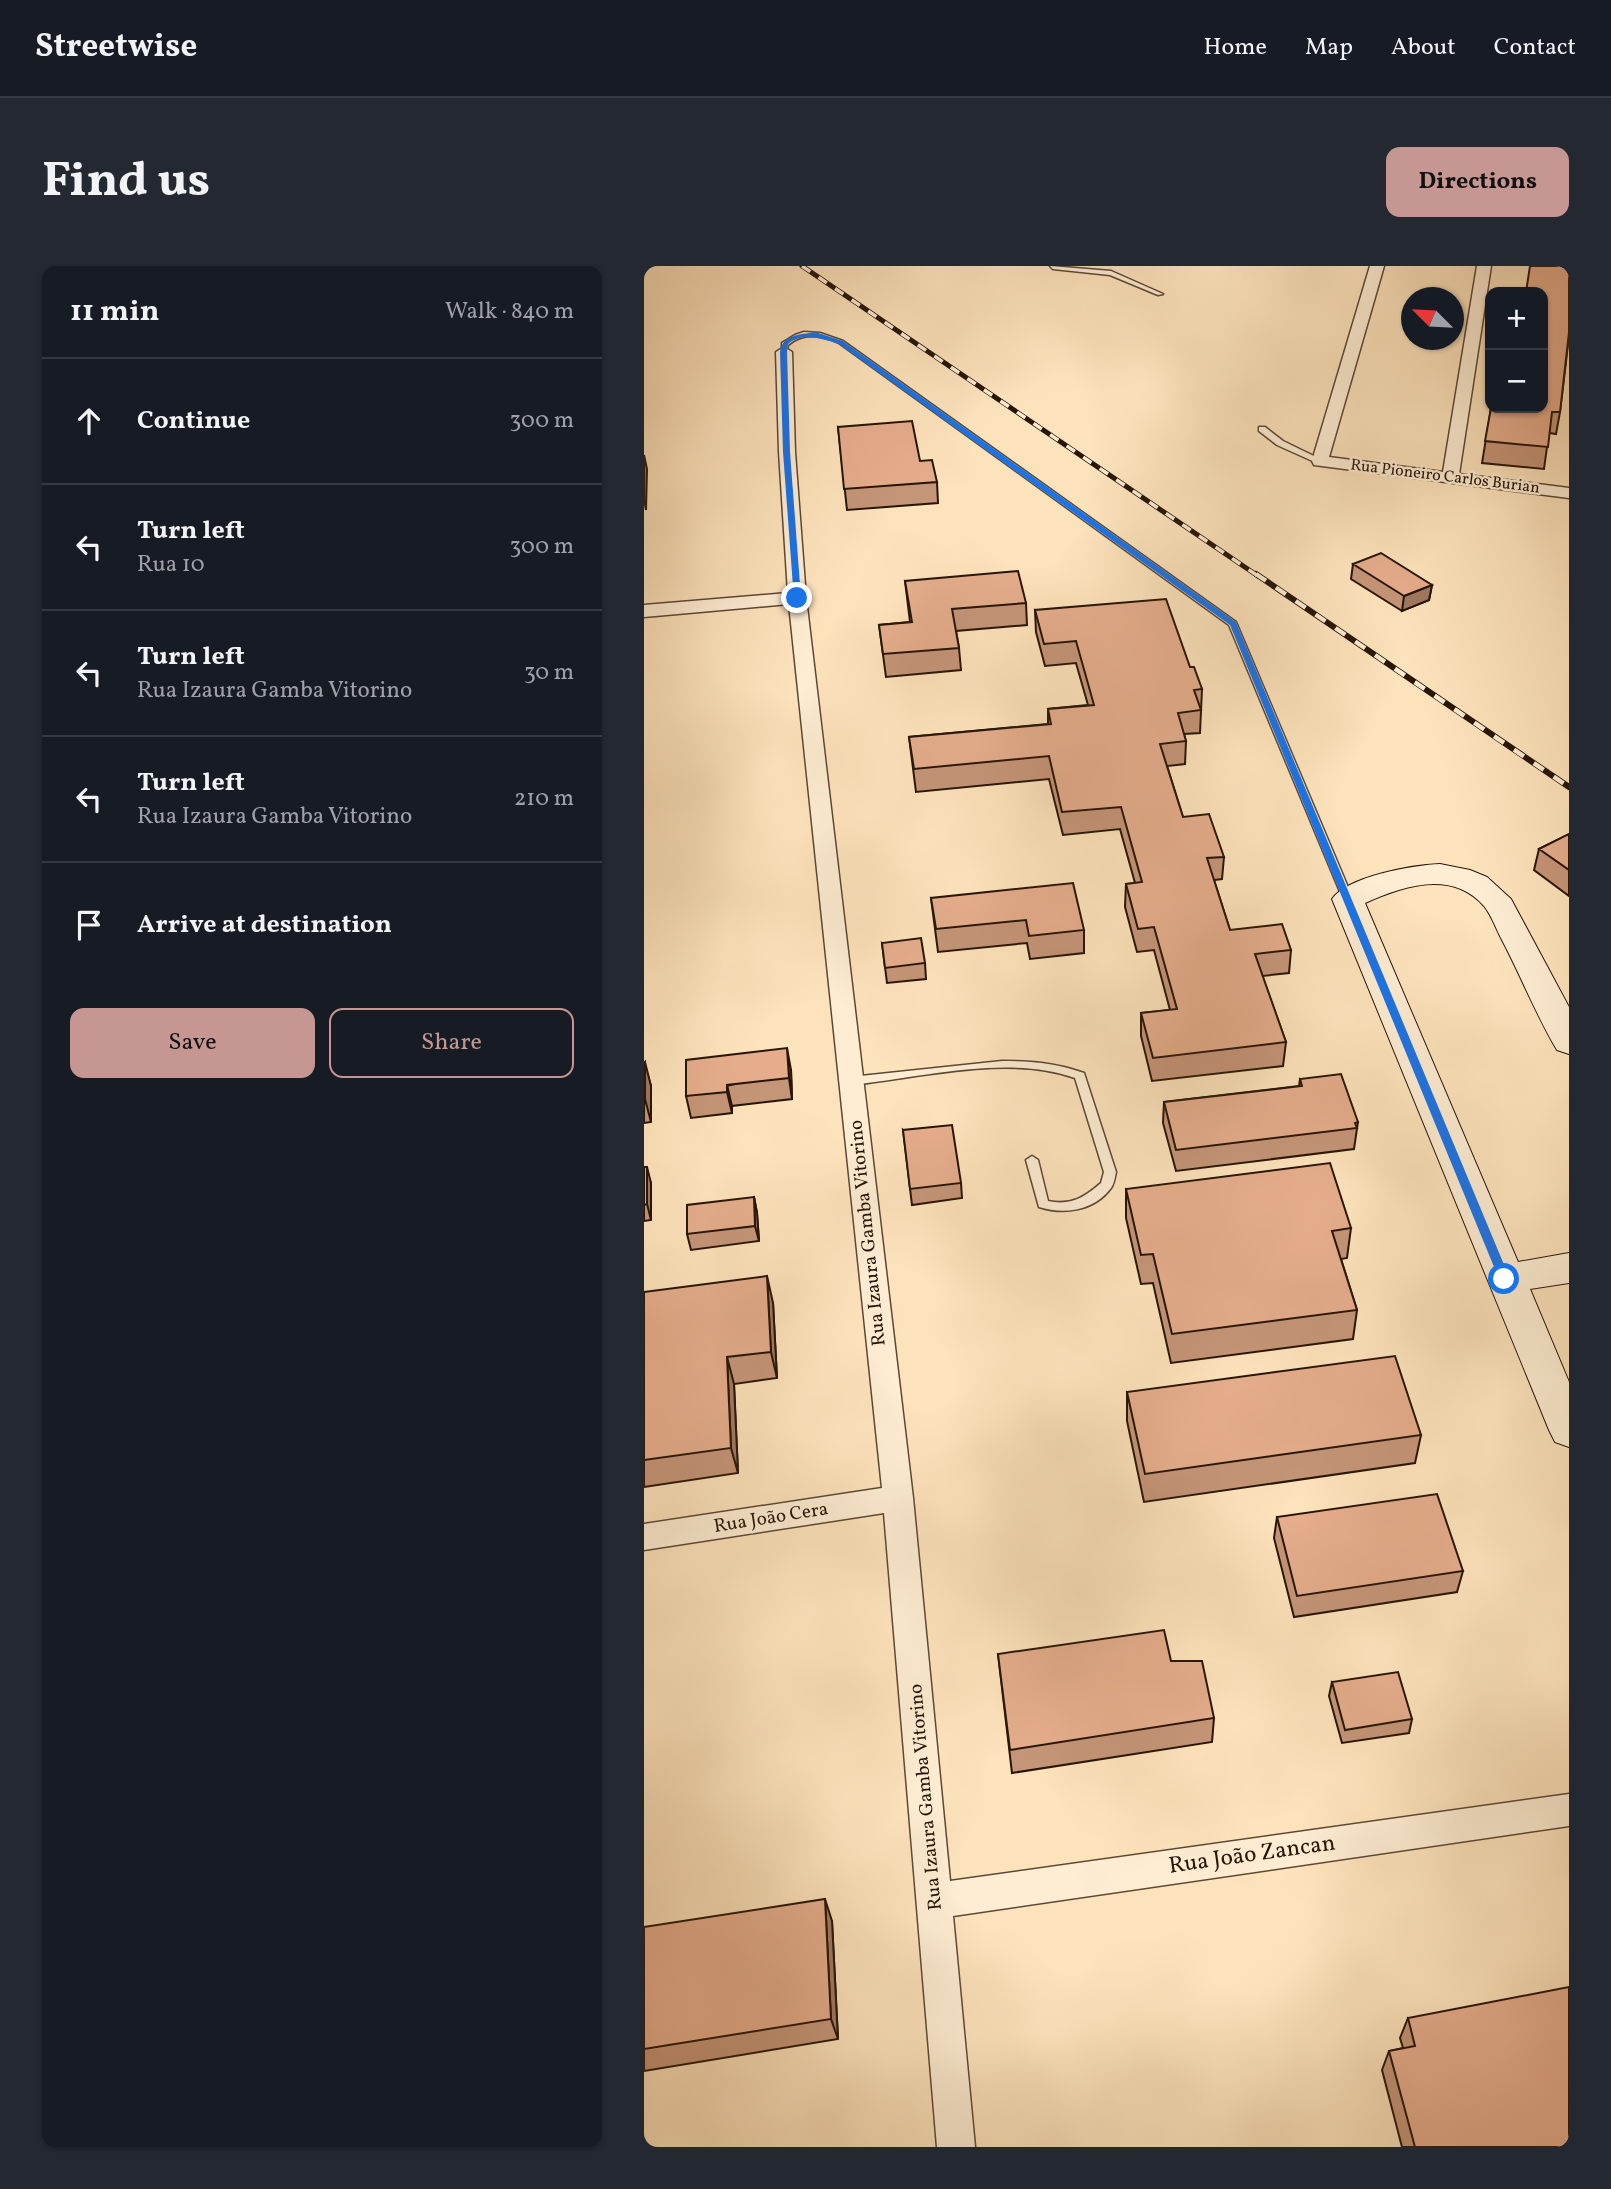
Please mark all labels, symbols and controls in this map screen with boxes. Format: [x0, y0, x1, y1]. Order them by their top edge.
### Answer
text: Streetwise [35, 25, 197, 71]
text: Home [1203, 31, 1267, 65]
text: Map [1305, 31, 1353, 65]
text: About [1391, 31, 1456, 65]
text: Contact [1494, 31, 1576, 65]
button: Directions [1386, 147, 1569, 217]
text: Find us [42, 148, 210, 217]
north arrow [1401, 287, 1464, 350]
map controls [1485, 287, 1548, 413]
button: + [1485, 287, 1548, 350]
text: 11 min [70, 291, 160, 333]
text: Walk · 840 m [445, 296, 574, 328]
button: − [1485, 350, 1548, 413]
icon: ahead [70, 402, 108, 440]
text: Continue [137, 403, 250, 439]
text: 300 m [510, 405, 574, 437]
street label: Rua Pioneiro Carlos Burian [1349, 454, 1541, 500]
text: Turn left [137, 513, 245, 549]
icon: left [70, 528, 108, 566]
text: 300 m [510, 531, 574, 563]
text: Rua 10 [137, 549, 205, 581]
route end [781, 582, 812, 613]
text: Turn left [137, 639, 245, 675]
icon: left [70, 654, 108, 692]
text: 30 m [524, 657, 574, 689]
text: Rua Izaura Gamba Vitorino [137, 675, 412, 707]
text: Turn left [137, 765, 245, 801]
icon: left [70, 780, 108, 818]
text: 210 m [514, 783, 574, 815]
text: Rua Izaura Gamba Vitorino [137, 801, 412, 833]
icon: arrive [70, 906, 108, 944]
text: Arrive at destination [137, 907, 392, 943]
button: Save [70, 1008, 315, 1078]
button: Share [329, 1008, 574, 1078]
street label: Rua Izaura Gamba Vitorino [843, 1119, 893, 1347]
route start [1488, 1263, 1519, 1294]
street label: Rua João Cera [712, 1496, 830, 1540]
street label: Rua Izaura Gamba Vitorino [903, 1683, 949, 1911]
street label: Rua João Zancan [1167, 1827, 1337, 1883]

